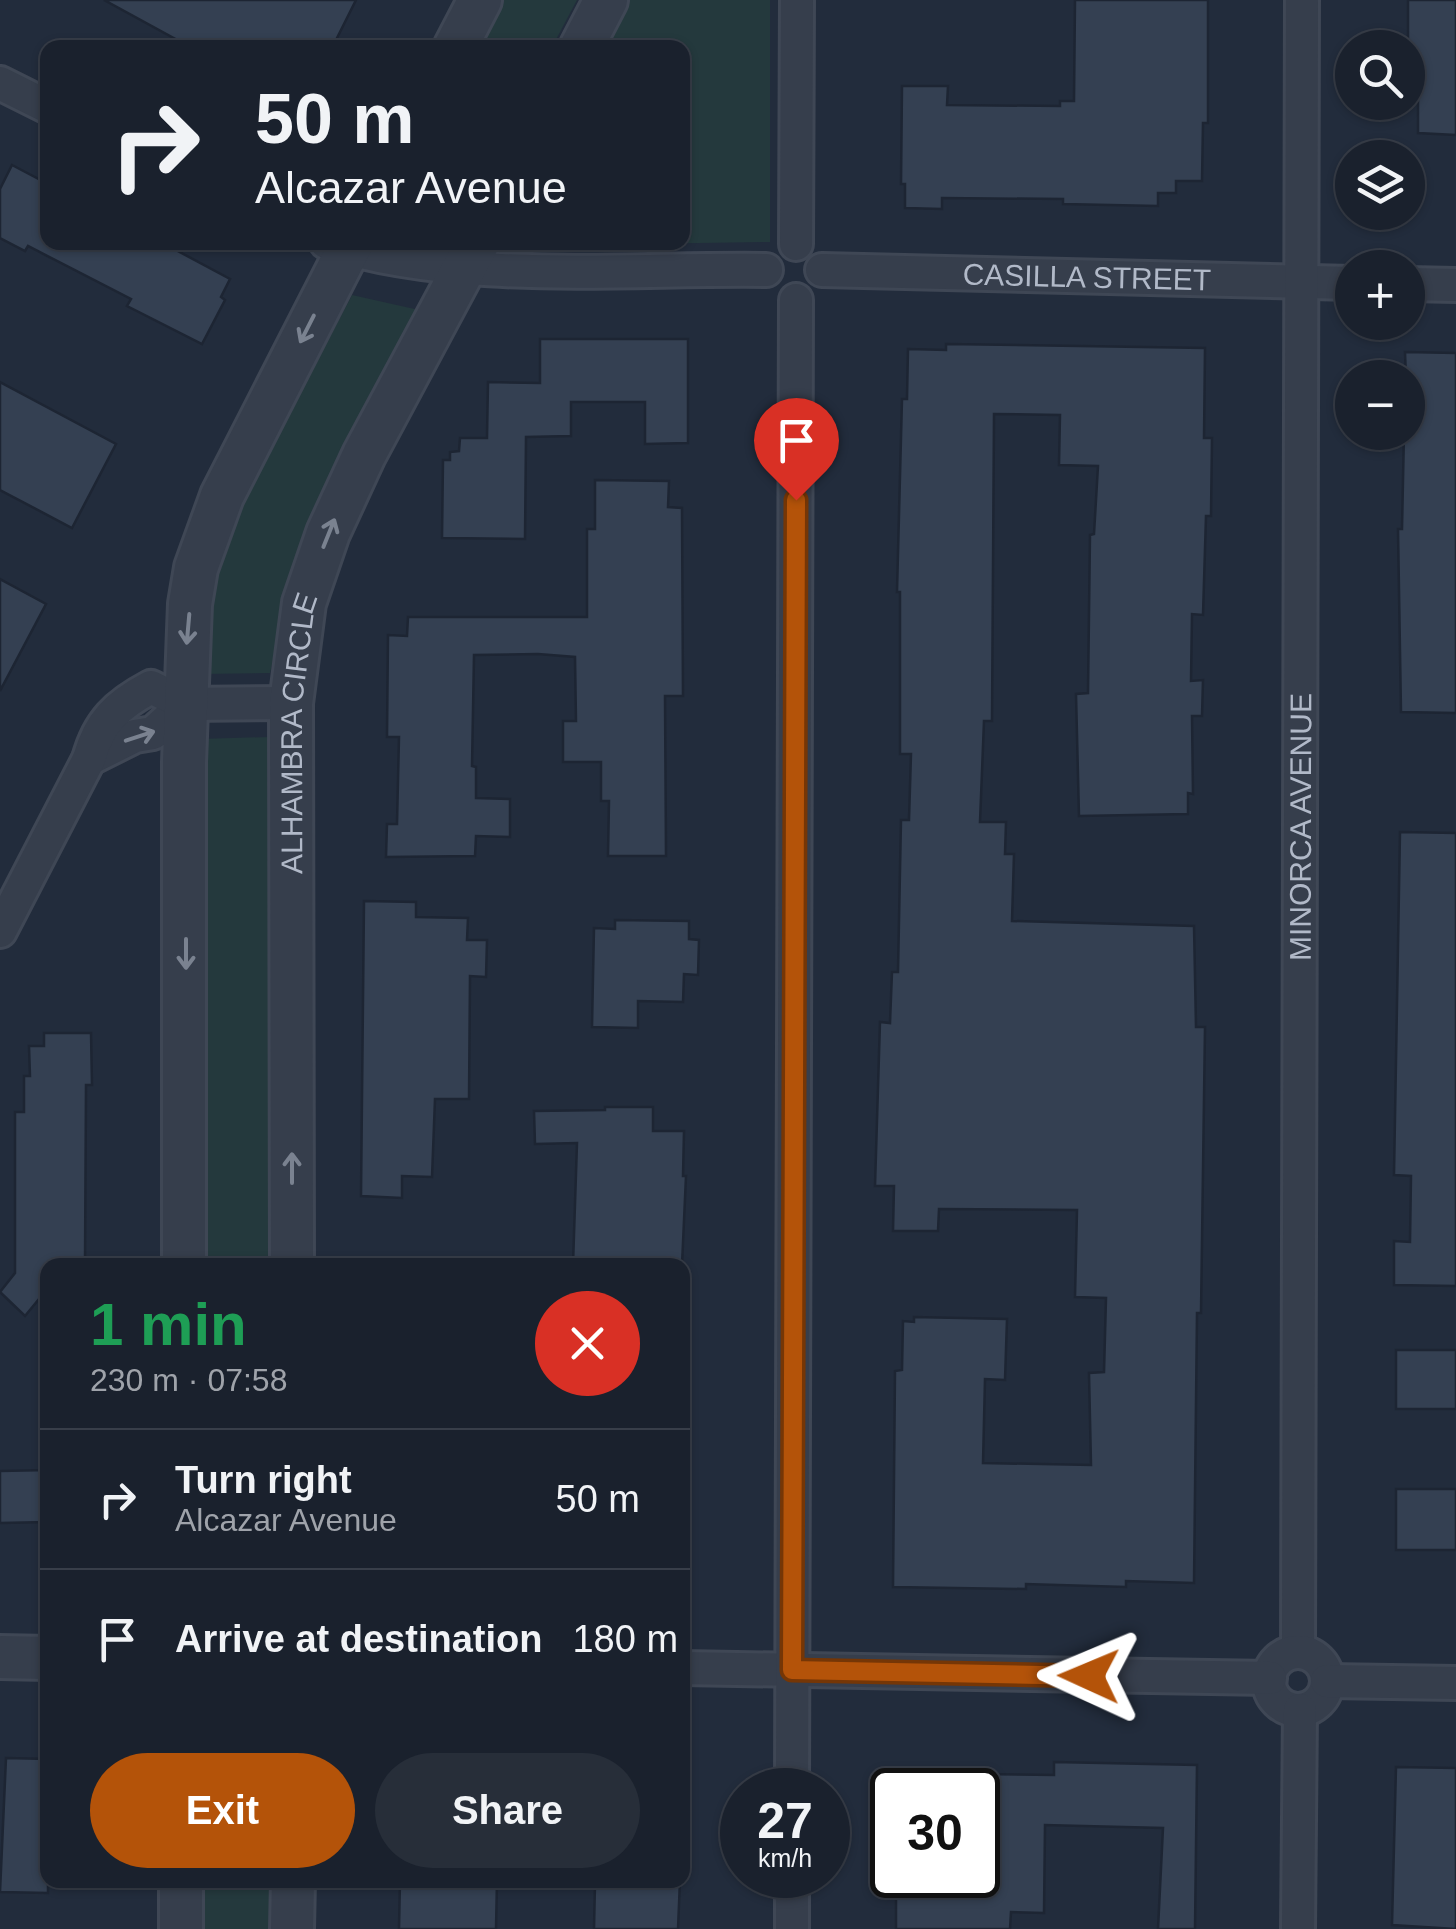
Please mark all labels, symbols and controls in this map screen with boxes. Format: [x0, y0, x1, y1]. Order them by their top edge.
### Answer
map controls [1335, 30, 1425, 450]
button: search [1335, 30, 1425, 120]
icon: right [90, 80, 220, 210]
text: 50 m [255, 80, 415, 158]
button: layers [1335, 140, 1425, 230]
text: Alcazar Avenue [255, 162, 567, 213]
button: + [1335, 250, 1425, 340]
street label: CASILLA STREET [962, 257, 1212, 296]
one-way arrow [297, 314, 316, 344]
button: − [1335, 360, 1425, 450]
pin [754, 398, 839, 501]
icon: arrive [769, 413, 824, 468]
one-way arrow [321, 518, 339, 549]
street label: ALHAMBRA CIRCLE [274, 588, 323, 874]
one-way arrow [179, 612, 198, 644]
street label: MINORCA AVENUE [1283, 693, 1317, 961]
one-way arrow [124, 725, 155, 743]
one-way arrow [176, 936, 196, 969]
one-way arrow [282, 1152, 302, 1184]
text: 1 min [90, 1291, 247, 1358]
button: close [535, 1291, 640, 1396]
text: 230 m · 07:58 [90, 1362, 287, 1398]
text: Turn right [175, 1459, 352, 1501]
icon: right [90, 1472, 145, 1527]
text: 50 m [556, 1478, 640, 1520]
text: Alcazar Avenue [175, 1502, 397, 1538]
icon: arrive [90, 1612, 145, 1667]
text: Arrive at destination [175, 1618, 542, 1660]
text: 180 m [572, 1618, 678, 1660]
position arrow [1037, 1624, 1141, 1728]
button: Exit [90, 1753, 355, 1868]
button: Share [375, 1753, 640, 1868]
speed limit sign: 30 [870, 1768, 1000, 1898]
text: 27 [757, 1793, 813, 1849]
text: km/h [758, 1844, 812, 1872]

